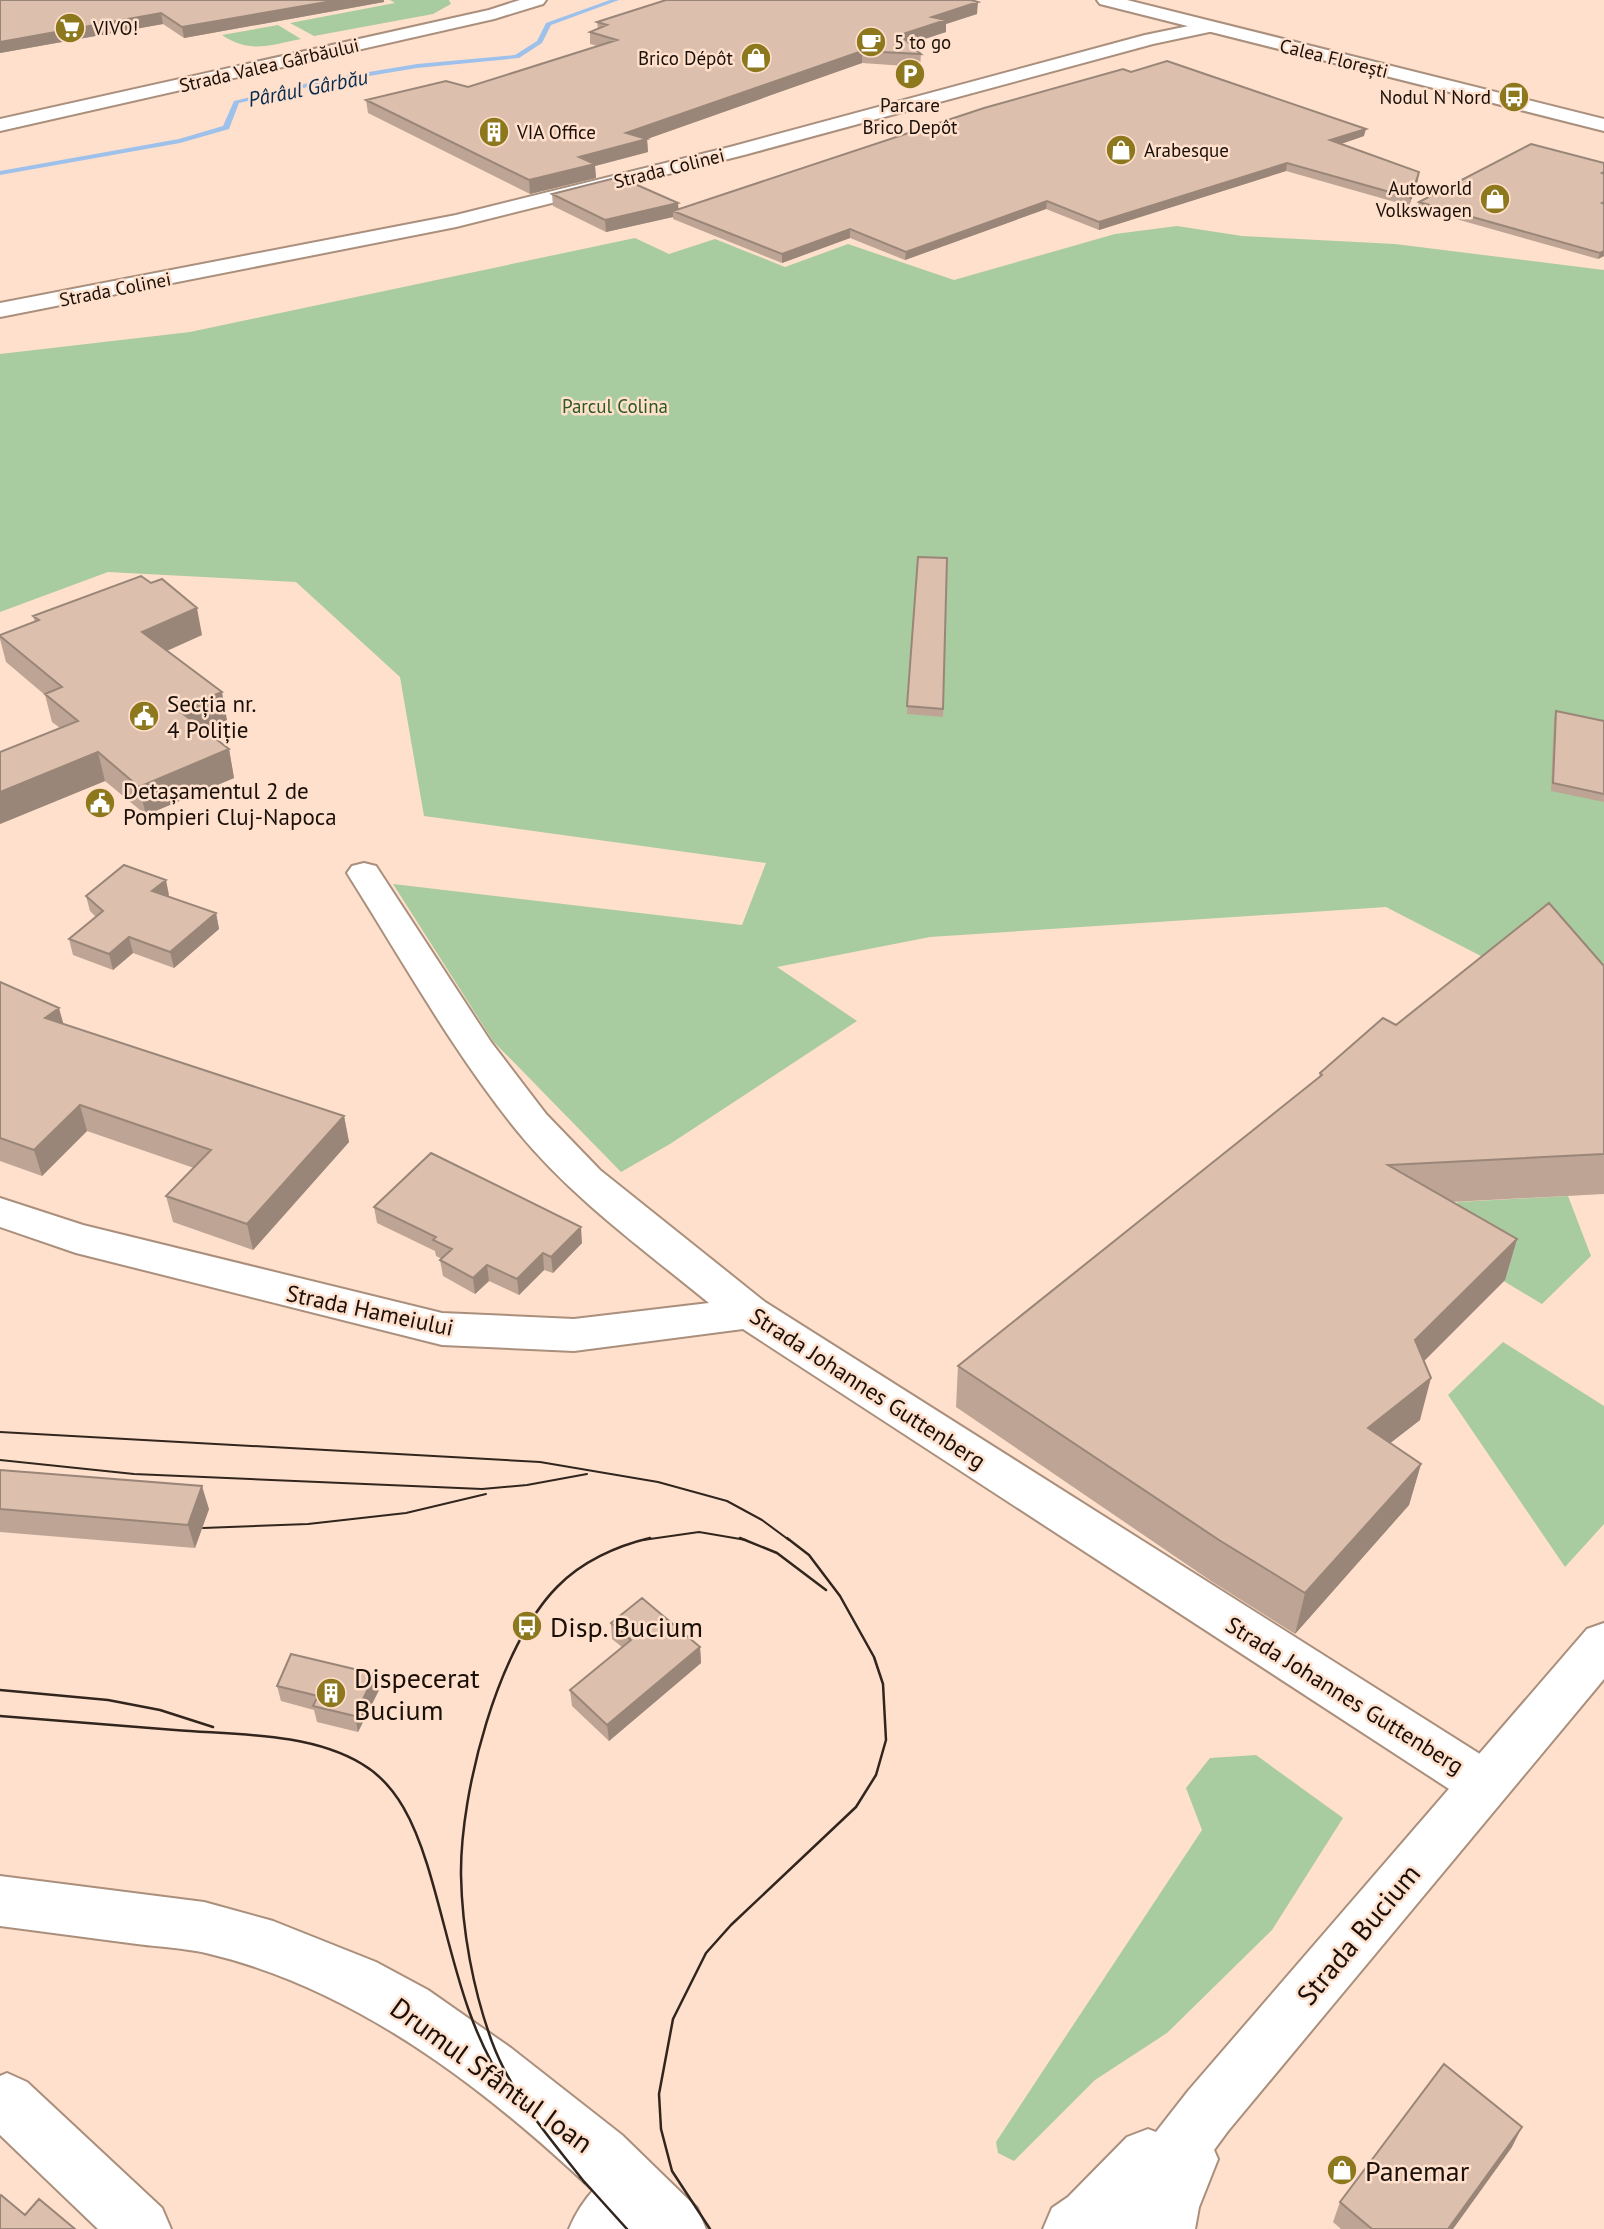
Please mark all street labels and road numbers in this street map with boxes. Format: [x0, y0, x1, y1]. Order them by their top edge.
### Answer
street label: Strada Valea Gârbăului [177, 33, 361, 97]
street label: Calea Florești [1277, 33, 1391, 83]
street label: Strada Colinei [611, 143, 727, 193]
street label: Strada Colinei [57, 266, 173, 312]
street label: Strada Hameiului [284, 1278, 456, 1342]
street label: Strada Johannes Guttenberg [745, 1301, 991, 1475]
street label: Strada Johannes Guttenberg [1221, 1610, 1469, 1780]
street label: Strada Bucium [1288, 1856, 1428, 2012]
street label: Drumul Sfântul Ioan [383, 1989, 601, 2161]

